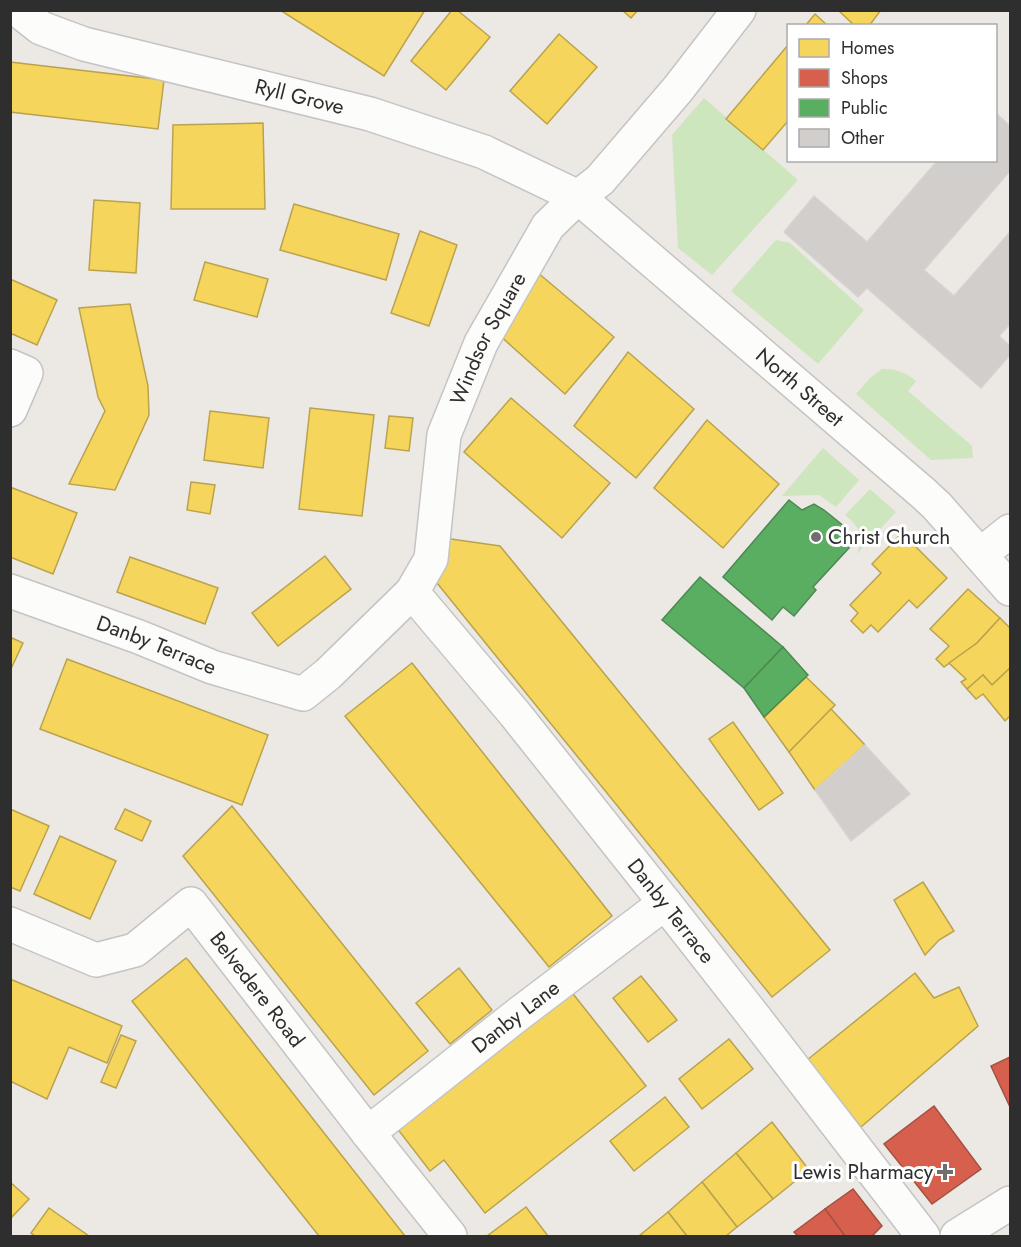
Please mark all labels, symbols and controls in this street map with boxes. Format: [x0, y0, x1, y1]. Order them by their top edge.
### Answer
legend [787, 24, 997, 162]
text: Homes [841, 35, 894, 61]
text: Shops [841, 65, 888, 91]
street label: Ryll Grove [252, 71, 348, 122]
text: Public [841, 95, 888, 121]
text: Other [841, 125, 885, 151]
street label: Windsor Square [443, 266, 534, 410]
street label: North Street [749, 341, 850, 434]
place label: Christ Church [828, 522, 950, 552]
marker: Christ Church [809, 530, 823, 544]
street label: Danby Terrace [92, 608, 221, 682]
street label: Danby Terrace [620, 852, 722, 970]
street label: Belvedere Road [203, 925, 312, 1054]
street label: Danby Lane [465, 973, 566, 1060]
place label: Lewis Pharmacy [793, 1157, 934, 1187]
marker: Lewis Pharmacy [938, 1165, 952, 1179]

